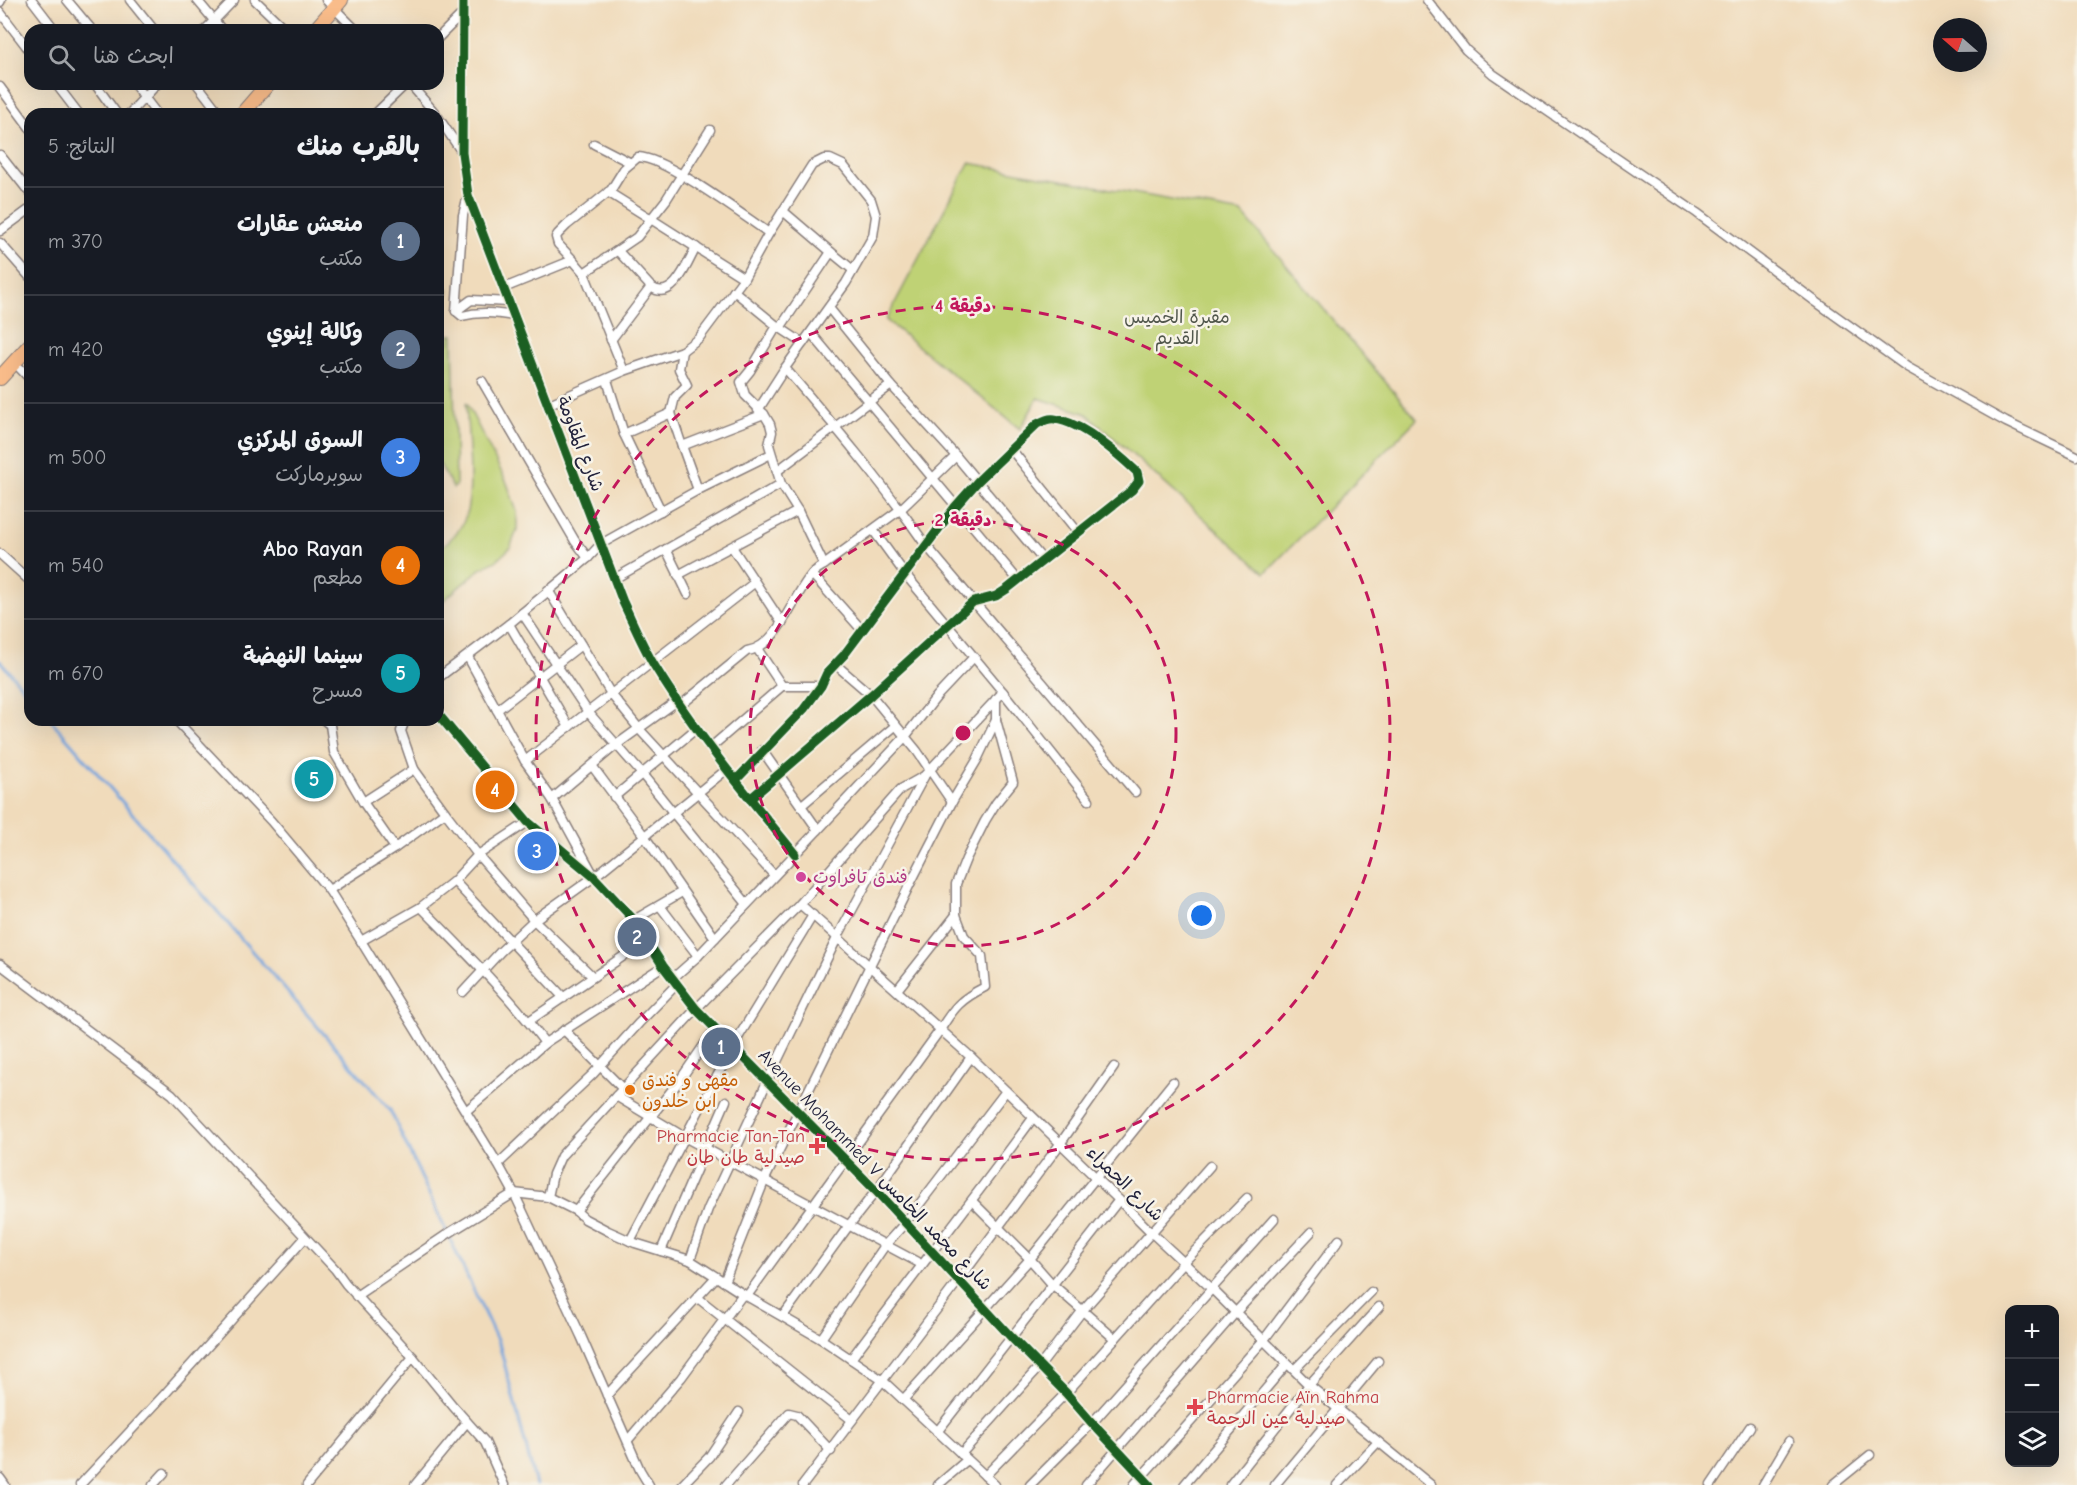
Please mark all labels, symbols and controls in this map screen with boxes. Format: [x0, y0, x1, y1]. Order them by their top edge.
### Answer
north arrow [1933, 18, 1987, 72]
search box [24, 24, 444, 90]
icon: search [45, 41, 78, 74]
text: ابحث هنا [93, 43, 174, 69]
text: بالقرب منك [297, 132, 420, 162]
text: النتائج: 5 [48, 135, 115, 158]
text: منعش عقارات [237, 211, 363, 237]
text: 370 m [48, 230, 103, 253]
text: 1 [397, 230, 404, 253]
text: مكتب [319, 247, 363, 270]
text: 4 دقيقة [935, 296, 991, 317]
park label: مقبرة الخميس القديم [1124, 307, 1230, 352]
text: وكالة إينوي [267, 319, 363, 345]
text: 420 m [48, 338, 104, 361]
text: 2 [396, 338, 405, 361]
text: مكتب [319, 355, 363, 378]
street label: شارع المقاومة [551, 393, 608, 495]
text: السوق المركزي [237, 427, 363, 453]
text: 500 m [48, 446, 106, 469]
text: 3 [396, 446, 405, 469]
text: سوبرماركت [275, 463, 363, 486]
text: 2 دقيقة [935, 510, 991, 531]
text: Abo Rayan [263, 536, 363, 562]
text: 540 m [48, 554, 104, 577]
text: 4 [396, 554, 405, 577]
text: مطعم [312, 566, 363, 589]
text: سينما النهضة [243, 643, 363, 669]
text: 670 m [48, 662, 104, 685]
text: 5 [395, 662, 406, 685]
text: مسرح [312, 679, 363, 702]
centre of rings [953, 723, 973, 743]
pin: 5 [294, 756, 334, 802]
pin: 4 [476, 768, 514, 812]
pin: 3 [518, 828, 556, 874]
place label: فندق تافراوت [813, 867, 908, 888]
marker: فندق تافراوت [794, 870, 808, 884]
your location [1187, 901, 1216, 930]
pin: 2 [618, 914, 656, 960]
pin: 1 [702, 1024, 740, 1070]
street label: Avenue Mohammed V شارع محمد الخامس [753, 1045, 996, 1295]
place label: مقهى و فندق ابن خلدون [642, 1070, 739, 1112]
marker: مقهى و فندق ابن خلدون [623, 1083, 637, 1097]
place label: Pharmacie Tan-Tan صيدلية طان طان [657, 1126, 805, 1168]
marker: Pharmacie Tan-Tan صيدلية طان طان [810, 1139, 824, 1153]
street label: شارع الحمراء [1082, 1142, 1168, 1226]
map controls [2005, 1305, 2059, 1467]
button: + [2005, 1305, 2059, 1359]
button: − [2005, 1359, 2059, 1413]
place label: Pharmacie Aïn Rahma صيدلية عين الرحمة [1207, 1387, 1379, 1429]
marker: Pharmacie Aïn Rahma صيدلية عين الرحمة [1188, 1400, 1202, 1414]
button: layers [2005, 1413, 2059, 1467]

